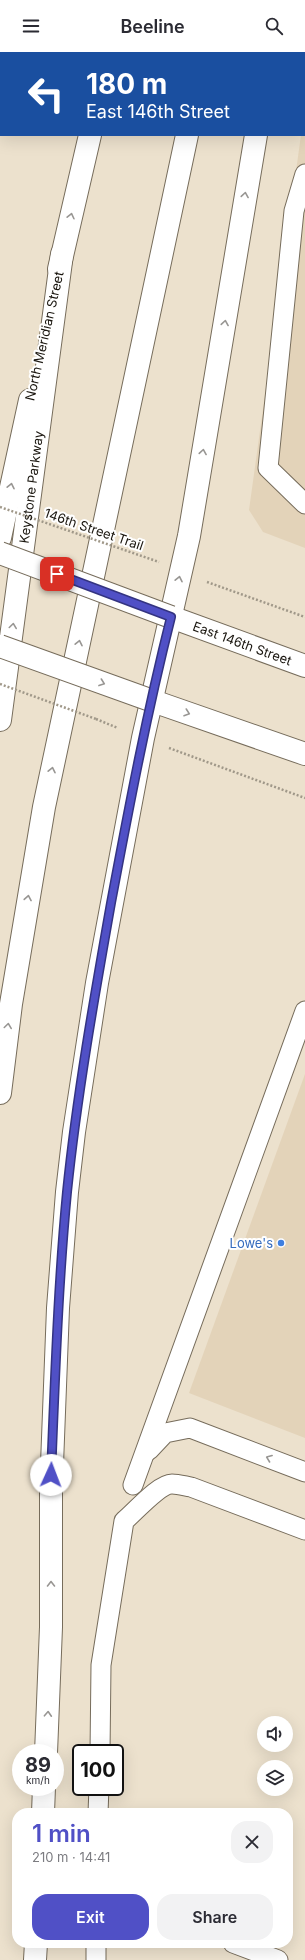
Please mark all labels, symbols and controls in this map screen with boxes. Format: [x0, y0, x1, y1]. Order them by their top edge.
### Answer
icon: menu [20, 15, 42, 37]
icon: search [263, 15, 285, 37]
text: Beeline [120, 16, 185, 37]
text: 180 m [86, 67, 167, 101]
icon: left [20, 68, 72, 120]
text: East 146th Street [86, 101, 230, 122]
one-way arrow [240, 192, 249, 198]
one-way arrow [67, 213, 75, 220]
street label: North Meridian Street [21, 270, 67, 402]
one-way arrow [220, 320, 229, 327]
street label: Keystone Parkway [16, 430, 46, 544]
one-way arrow [198, 449, 207, 455]
one-way arrow [7, 483, 15, 489]
street label: 146th Street Trail [42, 505, 146, 553]
pin [40, 557, 74, 591]
icon: arrive [46, 563, 68, 585]
one-way arrow [175, 576, 183, 582]
street label: East 146th Street [191, 618, 294, 668]
one-way arrow [8, 623, 17, 629]
one-way arrow [74, 640, 82, 646]
one-way arrow [99, 678, 106, 687]
one-way arrow [183, 708, 190, 717]
one-way arrow [47, 767, 55, 773]
one-way arrow [23, 895, 31, 901]
one-way arrow [3, 1023, 12, 1030]
place label: Lowe's [230, 1235, 273, 1251]
marker: Lowe's [276, 1238, 286, 1248]
position arrow [30, 1454, 72, 1496]
one-way arrow [265, 1455, 272, 1463]
one-way arrow [47, 1581, 55, 1587]
one-way arrow [44, 1711, 52, 1717]
map controls [257, 1716, 293, 1796]
button: sound [257, 1716, 293, 1752]
speed limit sign: 100 [72, 1744, 124, 1796]
text: 89 [25, 1753, 51, 1777]
button: layers [257, 1760, 293, 1796]
text: km/h [26, 1774, 50, 1786]
text: 1 min [32, 1819, 91, 1848]
button: close [231, 1821, 273, 1863]
text: 210 m · 14:41 [32, 1849, 110, 1865]
button: Exit [32, 1894, 149, 1940]
button: Share [157, 1894, 273, 1940]

